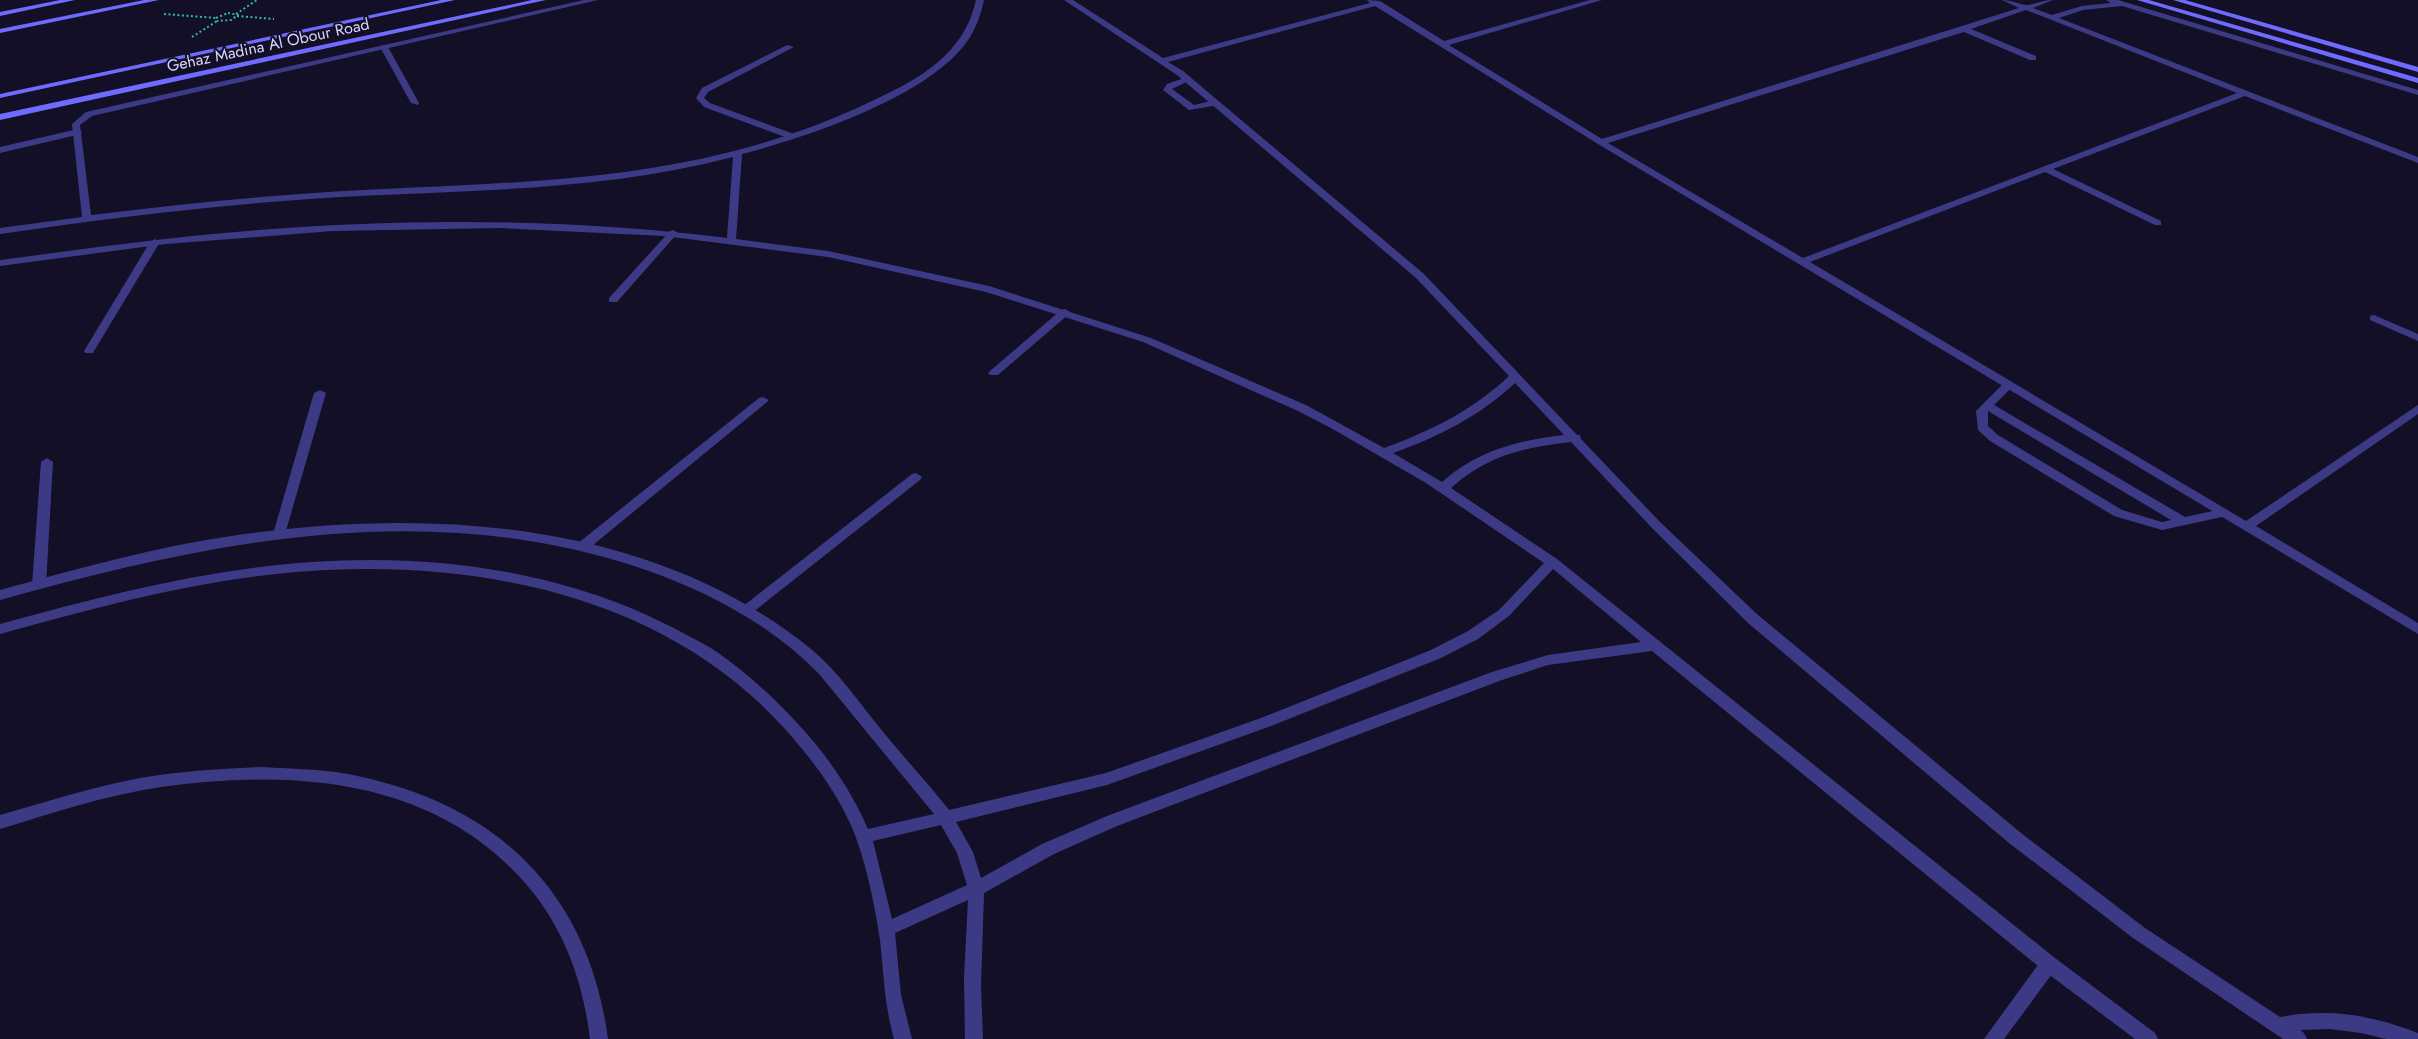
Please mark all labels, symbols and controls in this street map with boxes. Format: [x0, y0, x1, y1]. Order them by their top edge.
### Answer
street label: Gehaz Madina Al Obour Road [165, 12, 371, 78]

